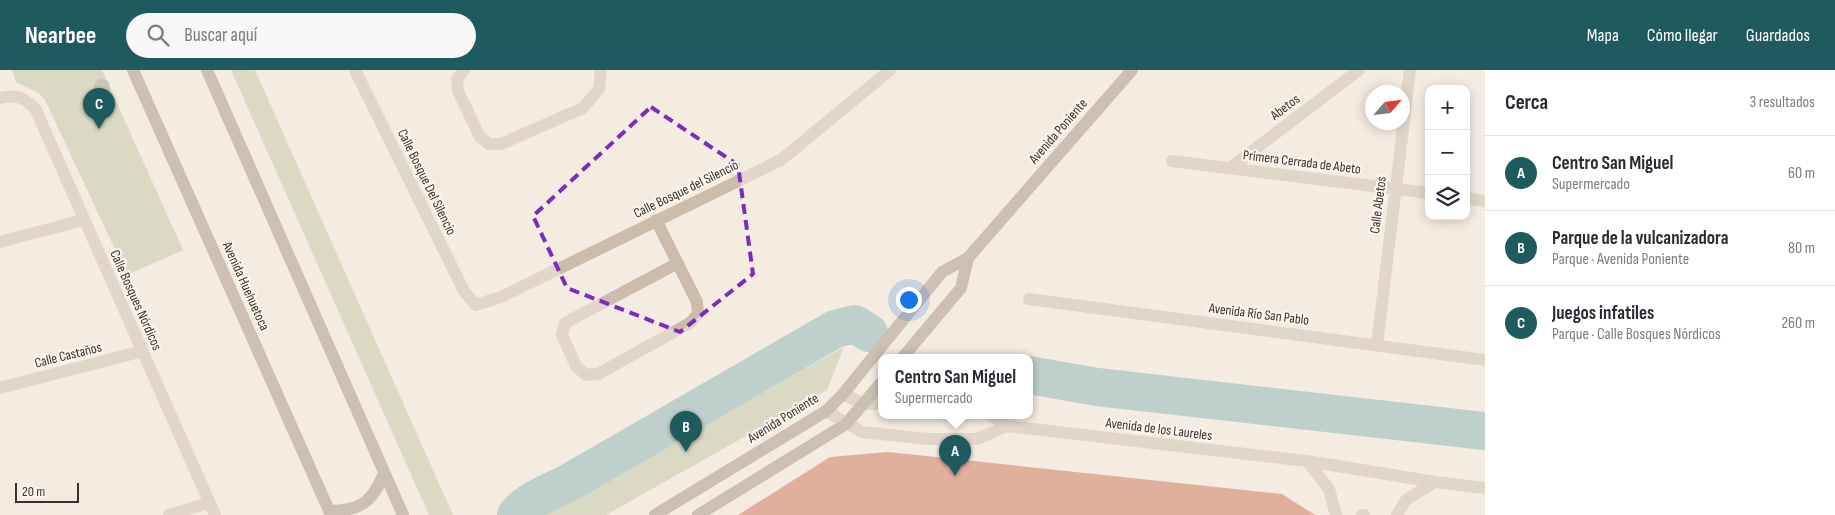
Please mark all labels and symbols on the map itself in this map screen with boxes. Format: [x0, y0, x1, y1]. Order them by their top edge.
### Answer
north arrow [1365, 85, 1410, 130]
pin: C [83, 88, 115, 129]
street label: Abetos [1266, 90, 1303, 124]
street label: Avenida Poniente [1024, 95, 1091, 168]
street label: Calle Bosque Del Silencio [394, 126, 460, 238]
street label: Primera Cerrada de Abeto [1242, 146, 1362, 178]
street label: Calle Bosque del Silencio [631, 156, 741, 222]
street label: Calle Abetos [1366, 175, 1390, 235]
street label: Avenida Huehuetoca [218, 238, 273, 333]
street label: Calle Bosques Nórdicos [106, 247, 166, 353]
your location [896, 287, 922, 313]
street label: Avenida Río San Pablo [1207, 299, 1310, 329]
street label: Calle Castaños [33, 338, 103, 372]
street label: Avenida Poniente [743, 389, 822, 447]
pin: B [670, 411, 702, 452]
street label: Avenida de los Laureles [1104, 414, 1213, 444]
pin: A [939, 435, 971, 476]
scale bar [15, 480, 79, 503]

